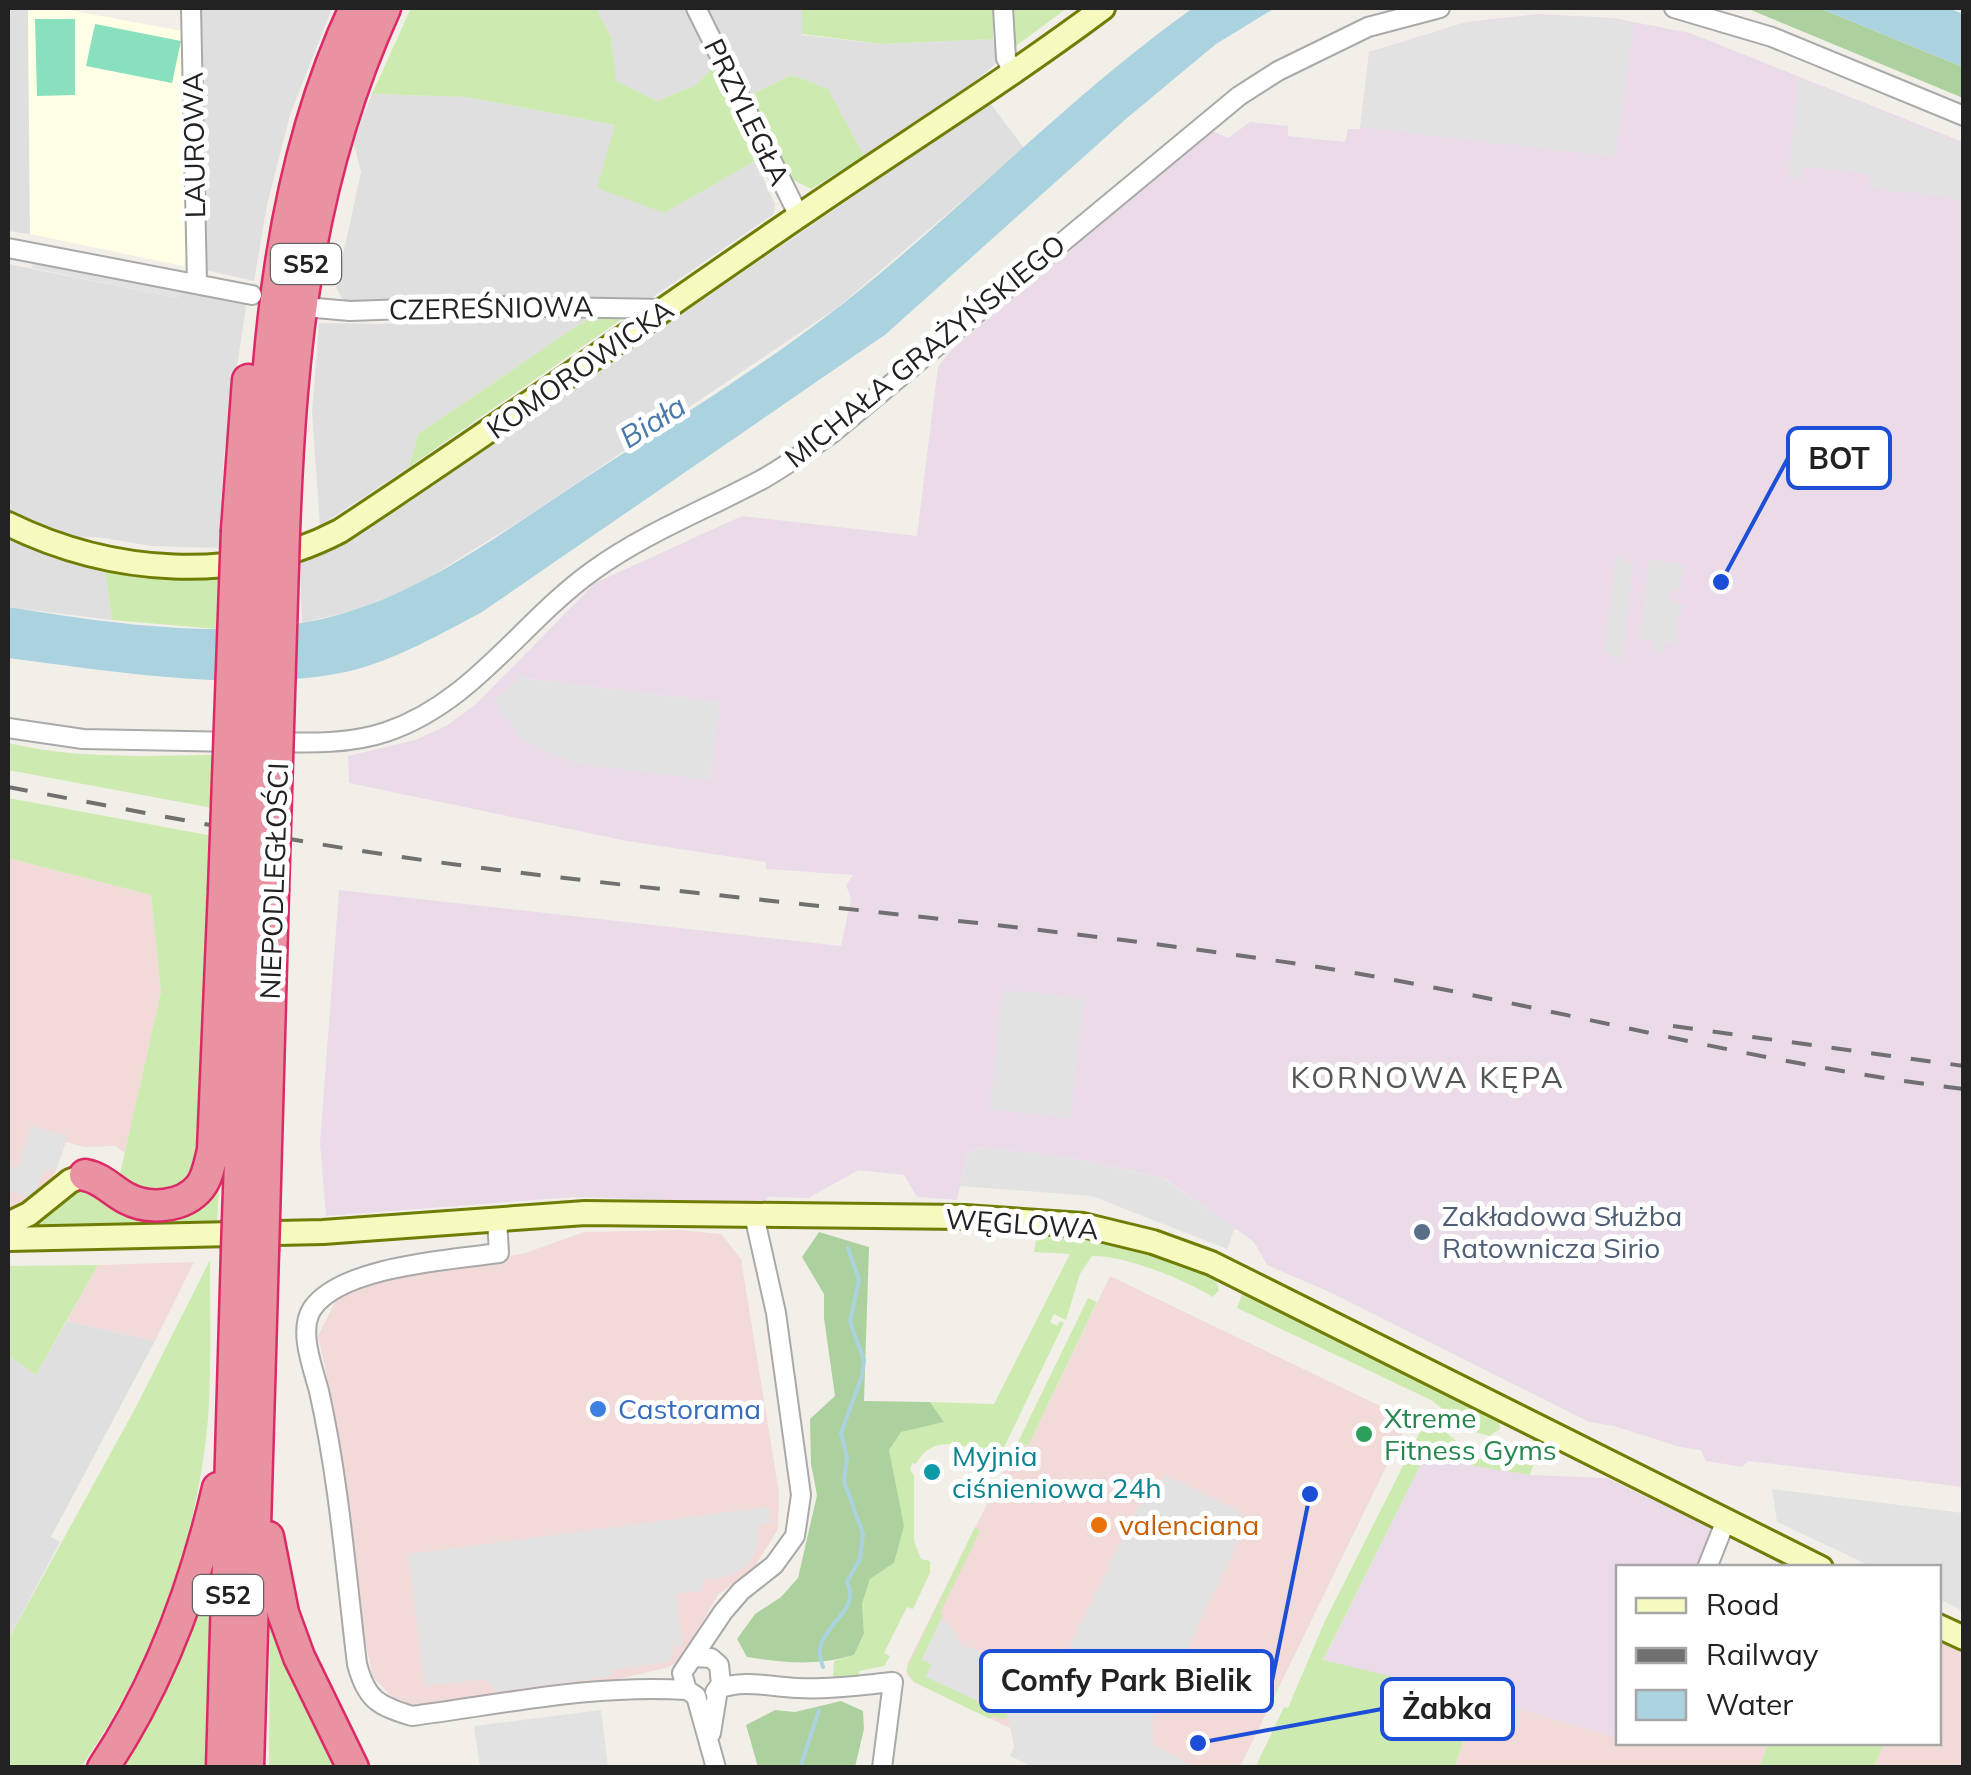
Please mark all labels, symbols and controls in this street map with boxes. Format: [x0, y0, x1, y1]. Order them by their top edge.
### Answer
street label: PRZYLEGŁA [697, 33, 798, 191]
street label: LAUROWA [175, 71, 212, 218]
street label: MICHAŁA GRAŻYŃSKIEGO [777, 227, 1072, 475]
road number: S52 [271, 244, 341, 284]
street label: CZEREŚNIOWA [388, 288, 594, 327]
street label: KOMOROWICKA [480, 291, 680, 446]
water label: Biała [612, 386, 693, 456]
callout: BOT [1788, 428, 1890, 488]
text: BOT [1808, 439, 1870, 477]
street label: NIEPODLEGŁOŚCI [252, 762, 295, 1000]
district label: KORNOWA KĘPA [1291, 1058, 1565, 1096]
place label: Zakładowa Służba Ratownicza Sirio [1442, 1198, 1682, 1265]
street label: WĘGLOWA [944, 1201, 1100, 1246]
marker: Zakładowa Służba Ratownicza Sirio [1411, 1221, 1433, 1243]
place label: Castorama [618, 1391, 761, 1426]
marker: Castorama [587, 1398, 609, 1420]
place label: Xtreme Fitness Gyms [1384, 1400, 1557, 1467]
marker: Xtreme Fitness Gyms [1353, 1423, 1375, 1445]
place label: Myjnia ciśnieniowa 24h [952, 1438, 1162, 1505]
marker: Myjnia ciśnieniowa 24h [921, 1461, 943, 1483]
place label: valenciana [1119, 1507, 1259, 1542]
marker: valenciana [1088, 1514, 1110, 1536]
legend [1616, 1565, 1941, 1745]
road number: S52 [193, 1575, 263, 1615]
text: Road [1706, 1585, 1780, 1623]
text: Railway [1706, 1635, 1819, 1673]
callout: Comfy Park Bielik [981, 1651, 1272, 1711]
text: Comfy Park Bielik [1000, 1661, 1253, 1699]
callout: Żabka [1382, 1679, 1513, 1739]
text: Water [1706, 1685, 1793, 1723]
text: Żabka [1402, 1689, 1492, 1727]

